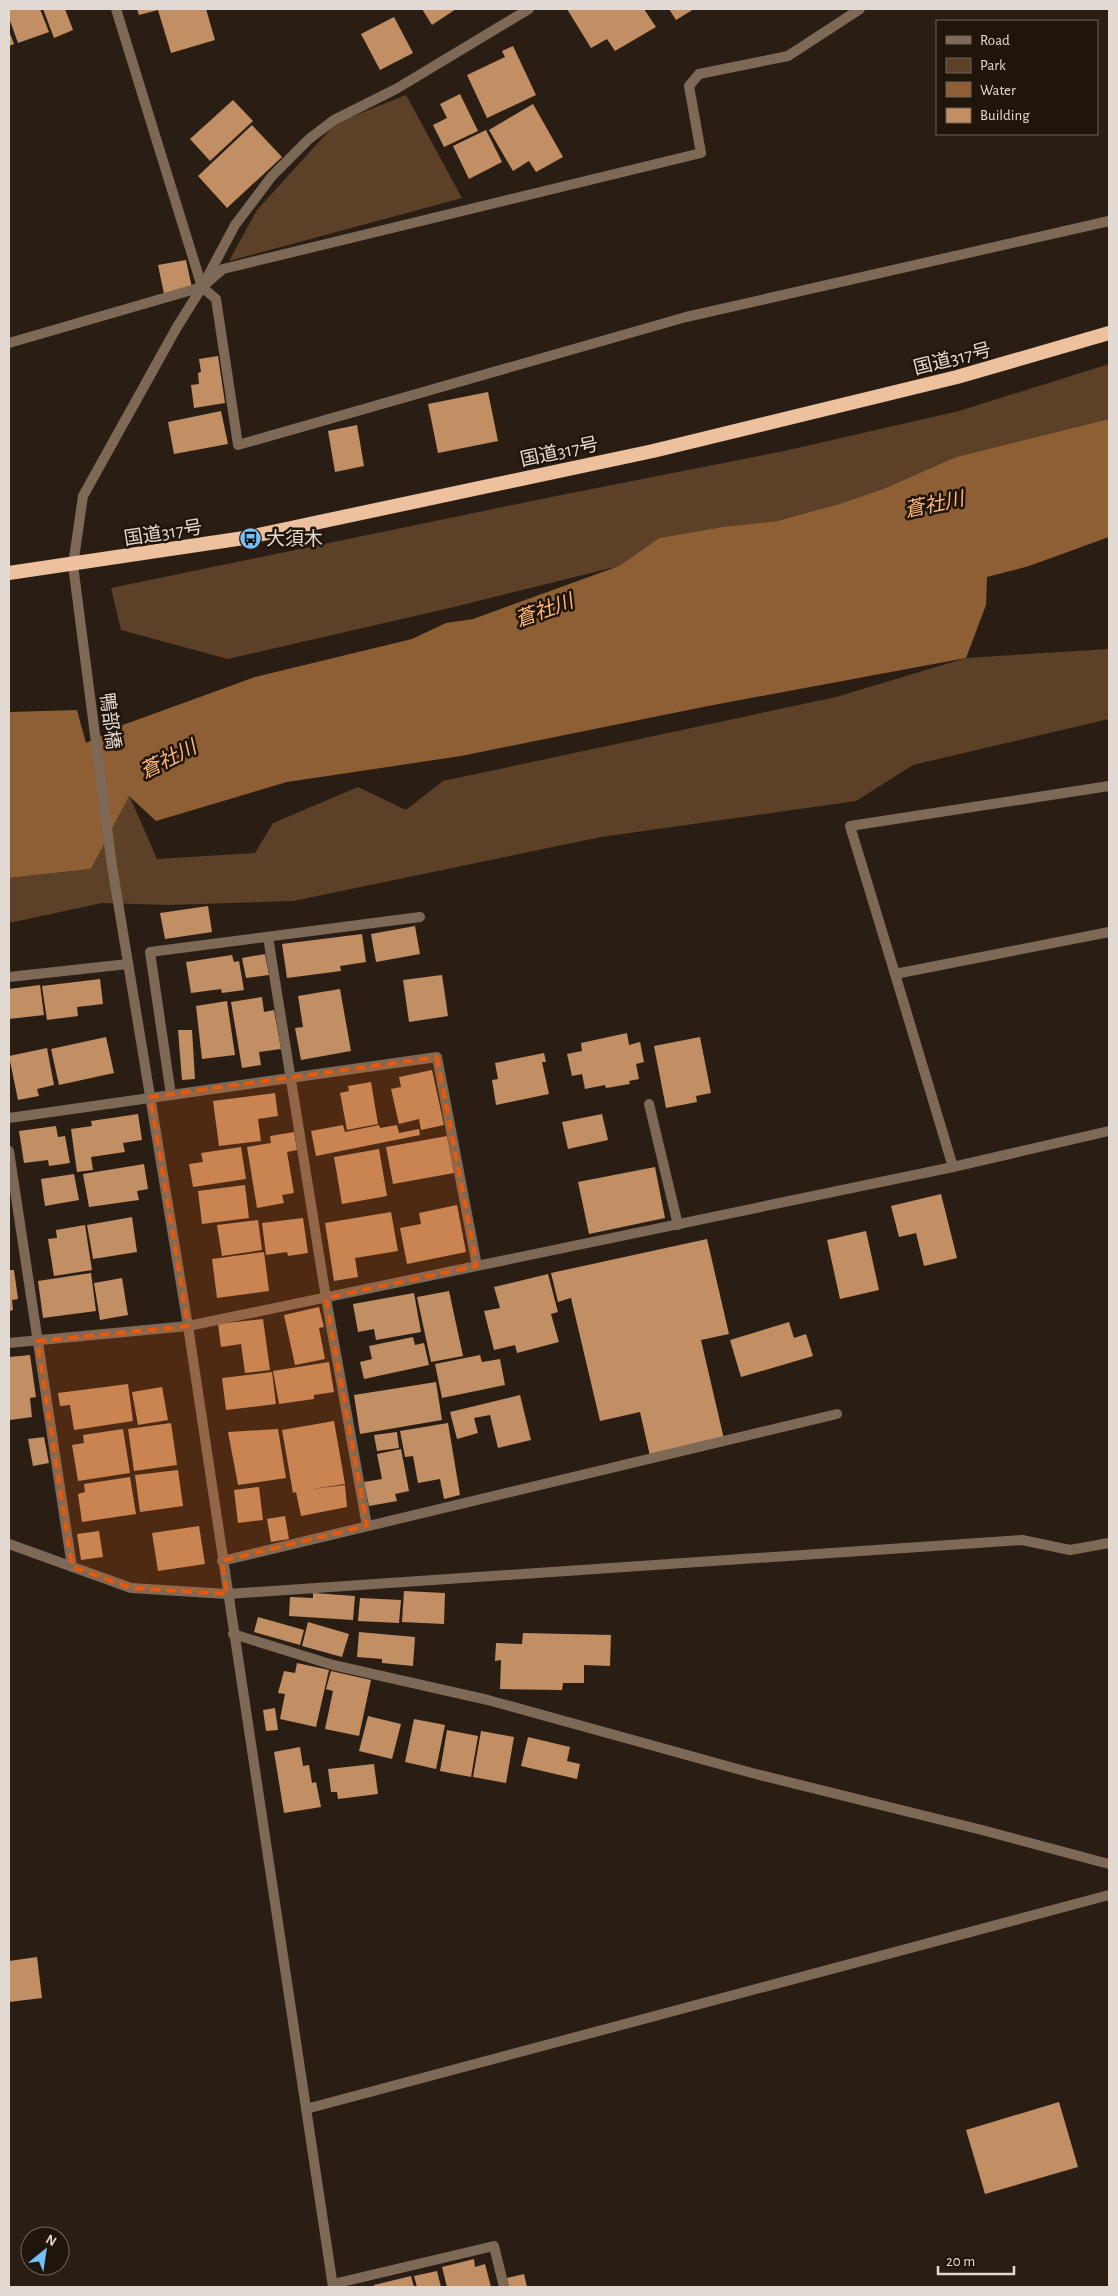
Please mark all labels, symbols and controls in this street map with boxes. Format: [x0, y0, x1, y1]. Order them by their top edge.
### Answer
legend [936, 20, 1098, 135]
text: Road [980, 33, 1010, 48]
text: Park [980, 58, 1006, 73]
text: Water [980, 83, 1016, 98]
text: Building [980, 108, 1030, 123]
street label: 国道317号 [911, 340, 993, 378]
street label: 国道317号 [518, 434, 600, 470]
water label: 蒼社川 [903, 488, 968, 521]
street label: 国道317号 [122, 517, 204, 549]
bus stop icon: 大須木 [238, 526, 262, 550]
place label: 大須木 [266, 529, 323, 549]
water label: 蒼社川 [512, 590, 578, 631]
street label: 鴨部橋 [97, 692, 123, 751]
water label: 蒼社川 [137, 736, 202, 782]
north arrow [20, 2226, 70, 2276]
text: N [43, 2232, 59, 2249]
scale bar [938, 2244, 1014, 2276]
text: 20 m [946, 2254, 975, 2269]

